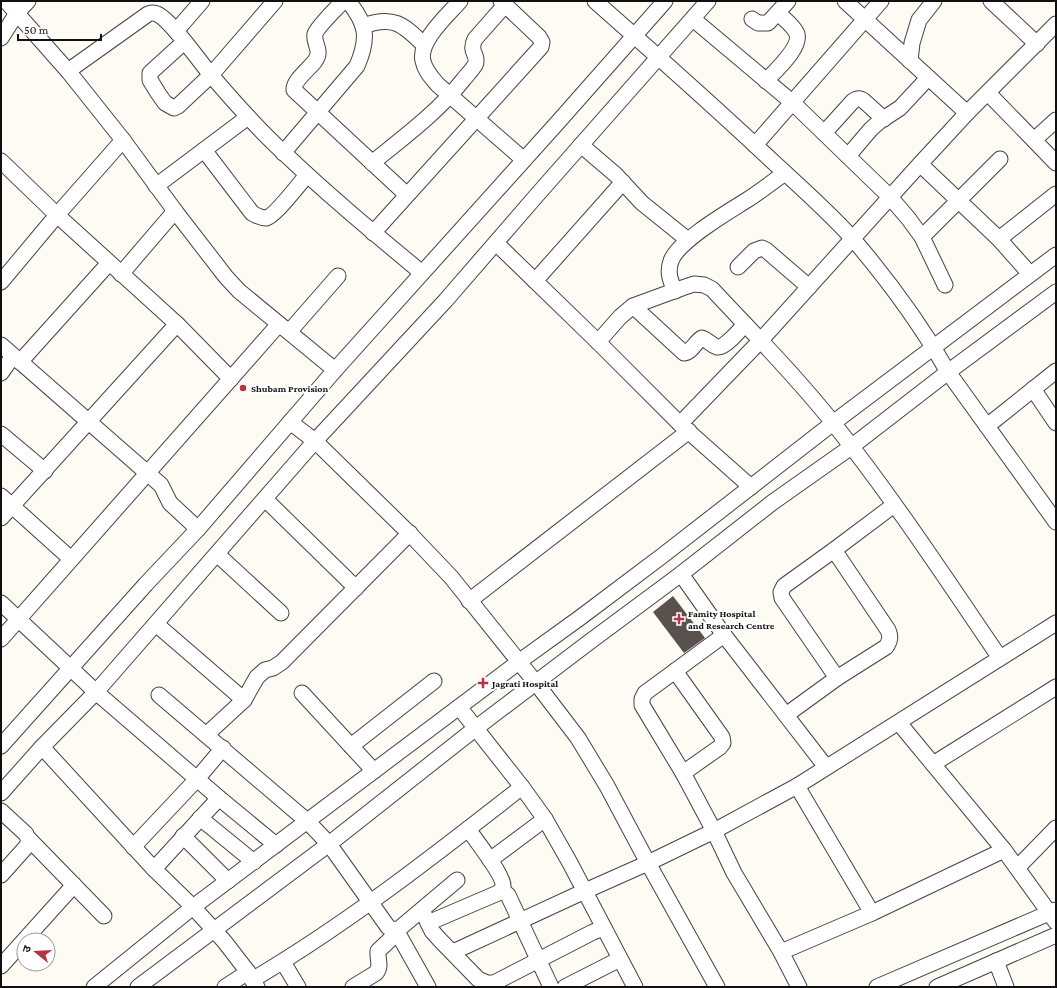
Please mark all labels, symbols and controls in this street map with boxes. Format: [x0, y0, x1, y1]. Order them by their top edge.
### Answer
scale bar [18, 16, 101, 42]
text: 50 m [24, 23, 49, 37]
marker: Shubam Provision [238, 383, 248, 393]
place label: Shubam Provision [251, 383, 329, 394]
place label: Famity Hospital and Research Centre [688, 608, 775, 631]
marker: Famity Hospital and Research Centre [673, 613, 685, 625]
marker: Jagrati Hospital [477, 677, 489, 689]
place label: Jagrati Hospital [491, 678, 558, 689]
north arrow [16, 932, 56, 972]
text: उ [20, 943, 33, 954]

